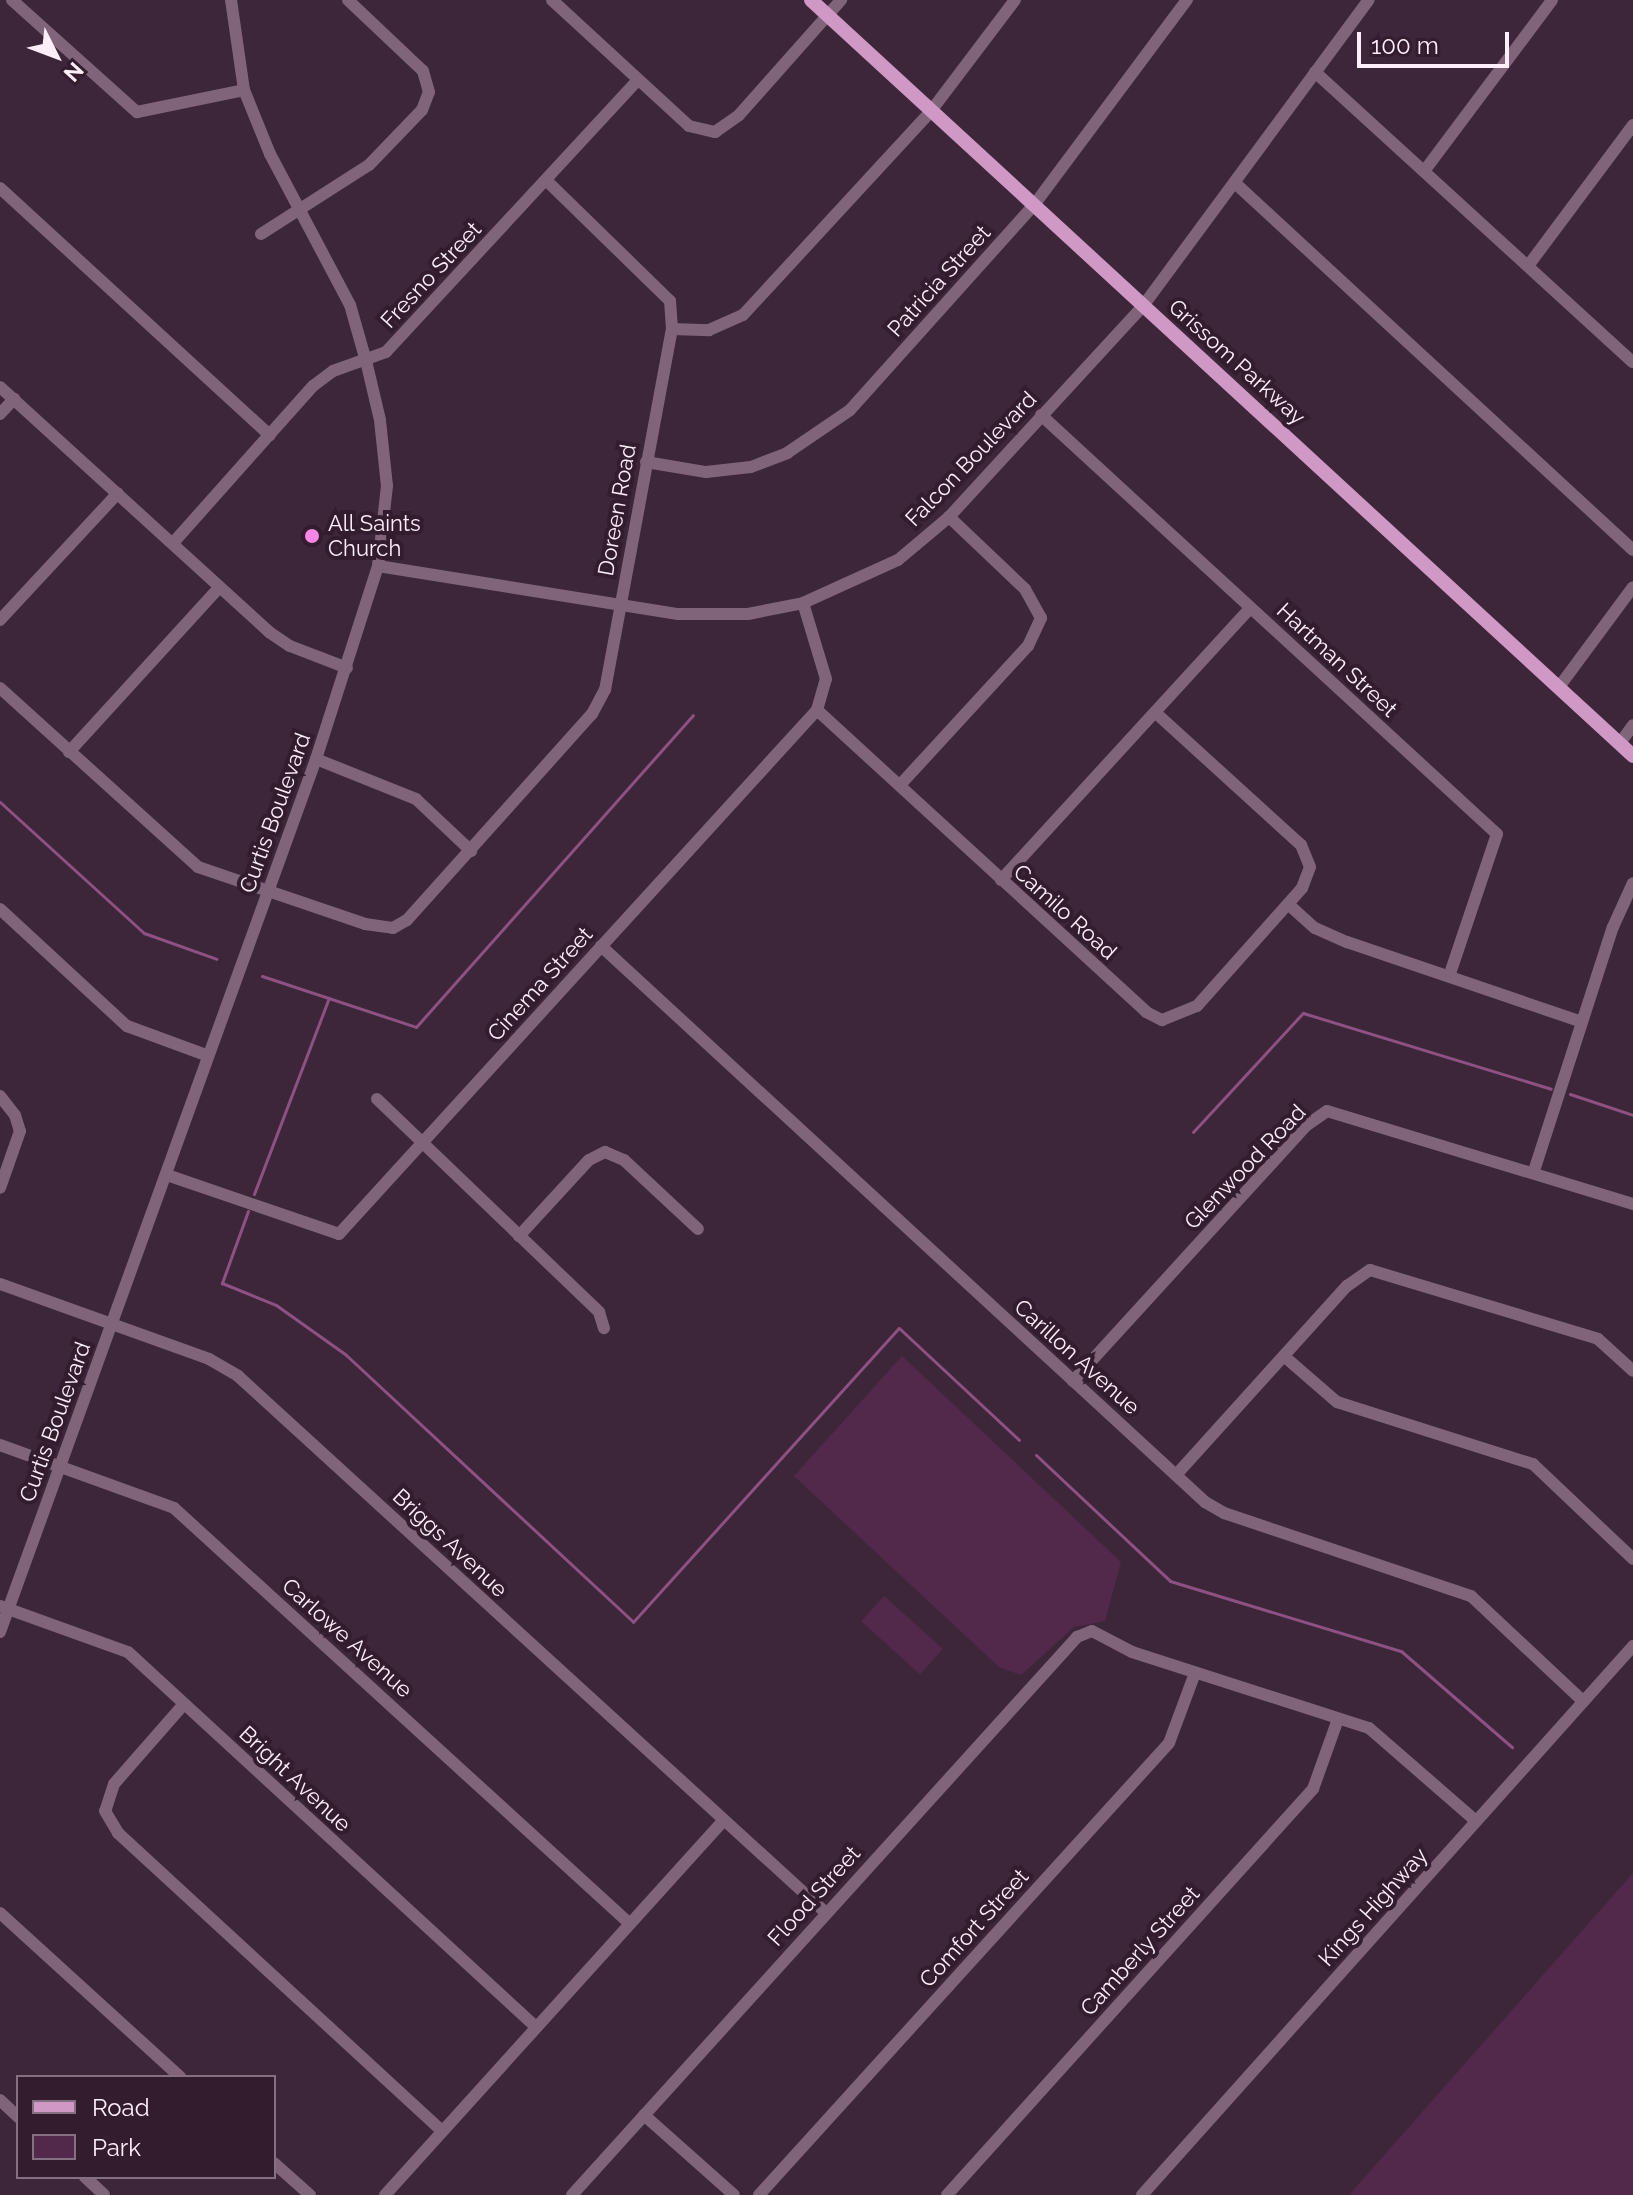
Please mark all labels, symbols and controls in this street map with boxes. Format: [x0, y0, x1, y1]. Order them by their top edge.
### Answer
north arrow [16, 16, 96, 96]
scale bar [1361, 16, 1513, 66]
text: 100 m [1371, 31, 1439, 60]
text: N [59, 57, 89, 87]
street label: Fresno Street [375, 216, 487, 334]
street label: Patricia Street [882, 220, 996, 342]
street label: Grissom Parkway [1163, 294, 1311, 430]
street label: Falcon Boulevard [900, 386, 1042, 532]
street label: Doreen Road [592, 442, 642, 578]
place label: All Saints Church [328, 510, 421, 562]
marker: All Saints Church [303, 527, 321, 545]
street label: Hartman Street [1271, 598, 1403, 722]
street label: Curtis Boulevard [234, 729, 316, 897]
street label: Camilo Road [1008, 859, 1122, 965]
street label: Cinema Street [482, 921, 598, 1047]
street label: Glenwood Road [1179, 1099, 1311, 1235]
street label: Carillon Avenue [1009, 1294, 1145, 1420]
street label: Curtis Boulevard [14, 1338, 96, 1506]
street label: Briggs Avenue [387, 1483, 513, 1603]
street label: Carlowe Avenue [276, 1572, 418, 1704]
street label: Bright Avenue [233, 1720, 357, 1838]
street label: Flood Street [762, 1841, 866, 1951]
street label: Kings Highway [1313, 1842, 1433, 1972]
street label: Comfort Street [914, 1863, 1034, 1993]
street label: Camberly Street [1075, 1881, 1205, 2021]
legend [16, 2075, 276, 2179]
text: Road [92, 2093, 150, 2122]
text: Park [92, 2133, 141, 2162]

